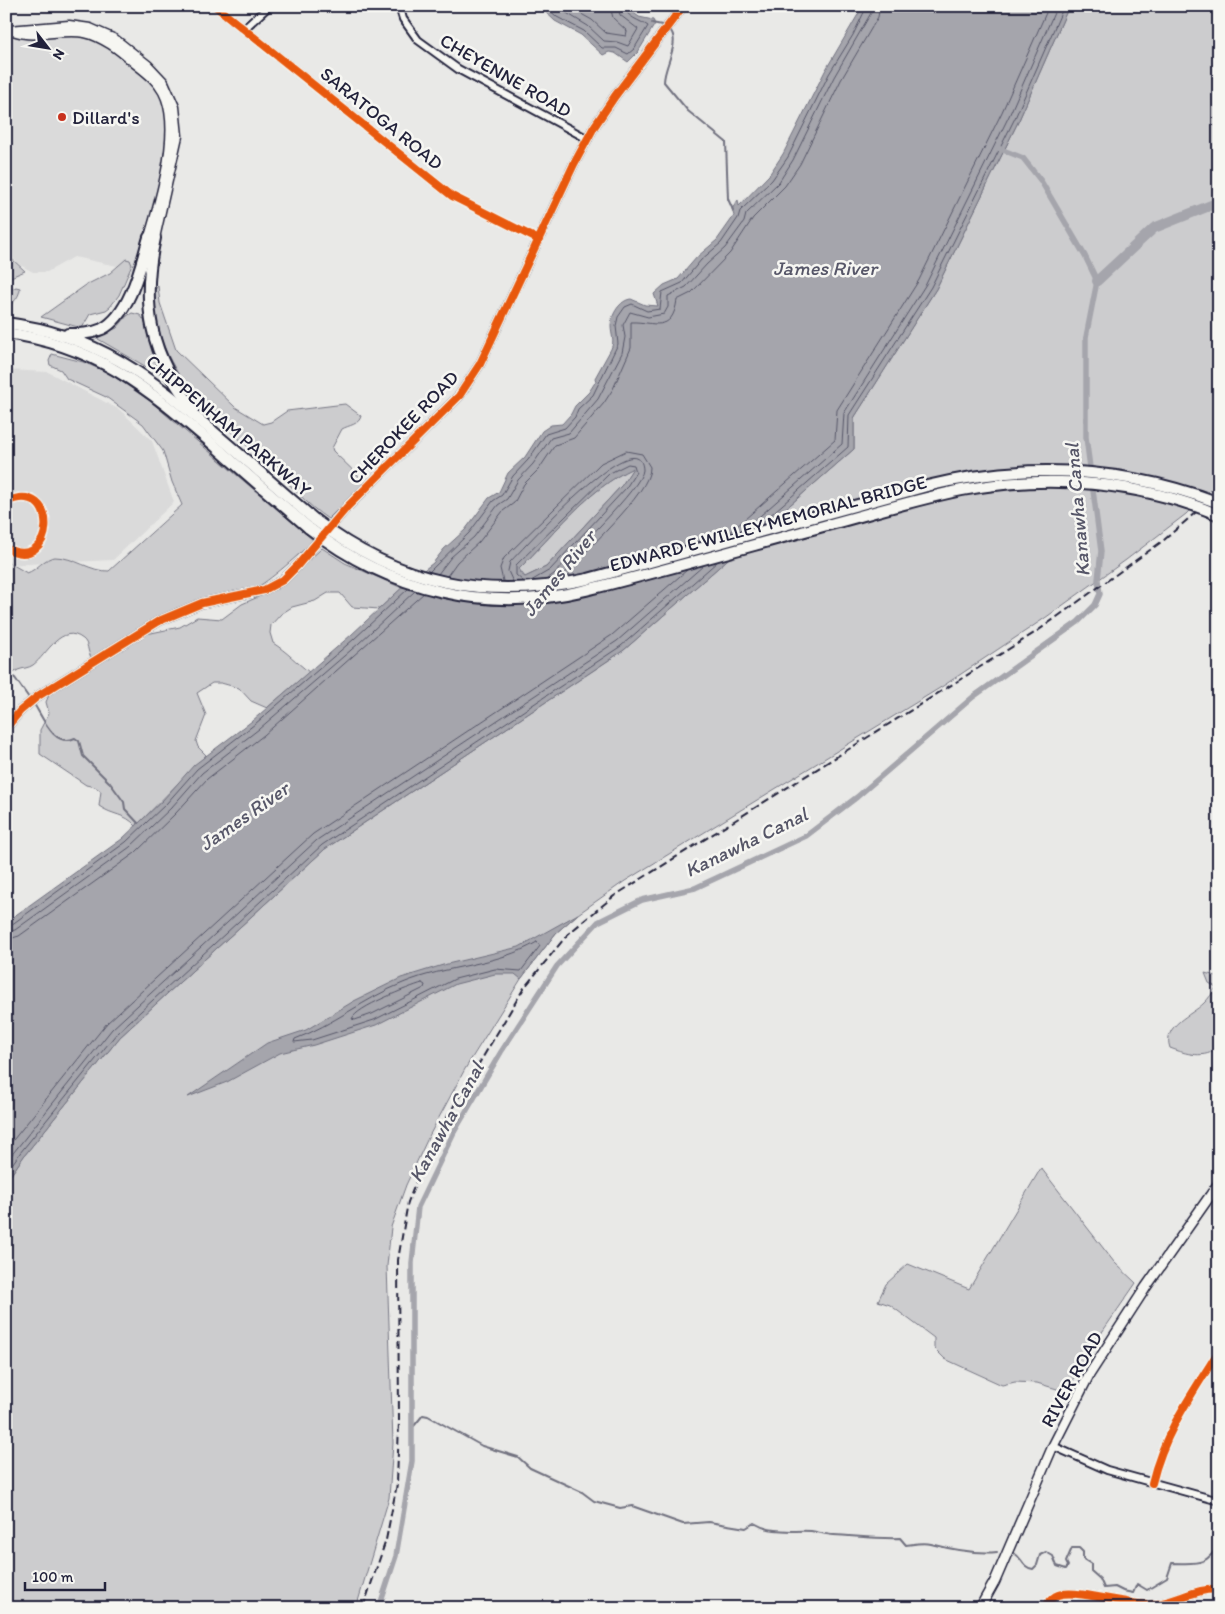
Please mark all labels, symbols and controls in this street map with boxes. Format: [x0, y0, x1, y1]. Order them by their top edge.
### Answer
north arrow [22, 22, 72, 72]
street label: CHEYENNE ROAD [436, 28, 576, 122]
text: N [49, 46, 68, 63]
street label: SARATOGA ROAD [316, 62, 448, 175]
place label: Dillard's [72, 106, 140, 129]
marker: Dillard's [56, 111, 68, 123]
water label: James River [773, 256, 879, 280]
street label: CHIPPENHAM PARKWAY [141, 350, 316, 501]
street label: CHEROKEE ROAD [343, 366, 463, 489]
water label: Kanawha Canal [1059, 441, 1095, 578]
street label: EDWARD E WILLEY MEMORIAL BRIDGE [607, 470, 930, 577]
water label: James River [517, 524, 602, 621]
water label: James River [195, 775, 295, 856]
water label: Kanawha Canal [681, 801, 812, 882]
water label: Kanawha Canal [403, 1057, 490, 1186]
street label: RIVER ROAD [1036, 1327, 1107, 1431]
scale bar [25, 1559, 105, 1591]
text: 100 m [32, 1568, 74, 1586]

